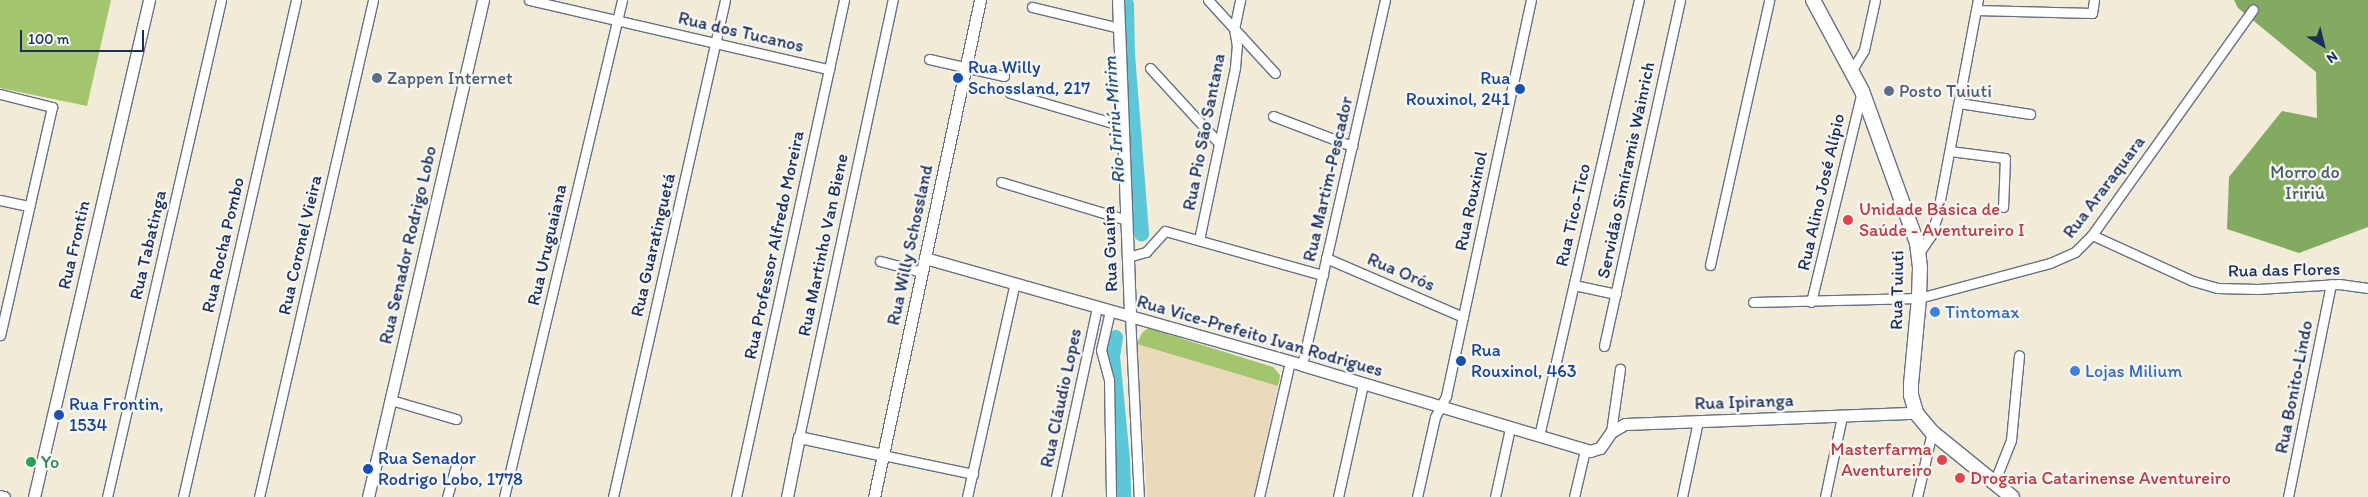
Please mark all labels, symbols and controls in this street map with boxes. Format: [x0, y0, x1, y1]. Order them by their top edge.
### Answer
street label: Rua dos Tucanos [676, 7, 806, 57]
scale bar [22, 20, 146, 52]
north arrow [2298, 20, 2348, 70]
text: 100 m [28, 30, 69, 48]
text: N [2323, 48, 2341, 67]
street label: Rua Pio São Santana [1178, 52, 1230, 212]
water label: Rio Iririú-Mirim [1098, 55, 1130, 185]
place label: Rua Willy Schossland, 217 [968, 57, 1090, 100]
street label: Servidão Simíramis Wainrich [1592, 59, 1660, 281]
place label: Zappen Internet [387, 67, 513, 89]
place label: Rua Rouxinol, 241 [1406, 68, 1510, 110]
marker: Zappen Internet [371, 72, 383, 84]
marker: Rua Willy Schossland, 217 [952, 72, 964, 84]
place label: Posto Tuiuti [1899, 80, 1991, 102]
marker: Rua Rouxinol, 241 [1514, 83, 1526, 95]
marker: Posto Tuiuti [1883, 85, 1895, 97]
street label: Rua Martim-Pescador [1298, 94, 1358, 264]
street label: Rua Alino José Alípio [1792, 112, 1850, 272]
street label: Rua Professor Alfredo Moreira [739, 128, 809, 362]
street label: Rua Araraquara [2059, 132, 2149, 242]
street label: Rua Senador Rodrigo Lobo [375, 144, 441, 346]
street label: Rua Rouxinol [1450, 149, 1492, 253]
street label: Rua Martinho Van Biene [793, 152, 853, 338]
street label: Rua Tico-Tico [1551, 161, 1595, 269]
park label: Morro do Iririú [2270, 162, 2340, 204]
street label: Rua Willy Schossland [882, 163, 938, 327]
street label: Rua Guaratinguetá [626, 171, 680, 319]
street label: Rua Coronel Vieira [273, 173, 327, 317]
street label: Rua Rocha Pombo [197, 176, 249, 314]
street label: Rua Uruguaiana [523, 182, 571, 308]
street label: Rua Tabatinga [125, 189, 171, 301]
street label: Rua Frontin [53, 199, 95, 291]
place label: Unidade Básica de Saúde - Aventureiro I [1859, 199, 2024, 242]
street label: Rua Guaíra [1098, 206, 1122, 292]
marker: Unidade Básica de Saúde - Aventureiro I [1841, 213, 1855, 227]
street label: Rua Orós [1364, 248, 1438, 296]
street label: Rua Tuiuti [1886, 251, 1908, 329]
street label: Rua das Flores [2228, 258, 2340, 282]
street label: Rua Vice-Prefeito Ivan Rodrigues [1135, 291, 1385, 381]
place label: Tintomax [1945, 301, 2019, 323]
marker: Tintomax [1929, 306, 1941, 318]
street label: Rua Bonito-Lindo [2270, 318, 2318, 456]
street label: Rua Cláudio Lopes [1036, 327, 1086, 469]
place label: Rua Rouxinol, 463 [1471, 340, 1577, 382]
marker: Rua Rouxinol, 463 [1455, 355, 1467, 367]
place label: Lojas Milium [2085, 360, 2182, 382]
marker: Lojas Milium [2069, 365, 2081, 377]
street label: Rua Ipiranga [1694, 389, 1794, 415]
place label: Rua Frontin, 1534 [69, 394, 164, 436]
marker: Rua Frontin, 1534 [53, 409, 65, 421]
place label: Masterfarma Aventureiro [1831, 439, 1932, 482]
place label: Rua Senador Rodrigo Lobo, 1778 [378, 448, 523, 490]
place label: Yo [41, 451, 59, 473]
marker: Masterfarma Aventureiro [1936, 454, 1948, 466]
marker: Yo [25, 456, 37, 468]
marker: Rua Senador Rodrigo Lobo, 1778 [362, 463, 374, 475]
place label: Drogaria Catarinense Aventureiro [1970, 467, 2230, 489]
marker: Drogaria Catarinense Aventureiro [1954, 472, 1966, 484]

